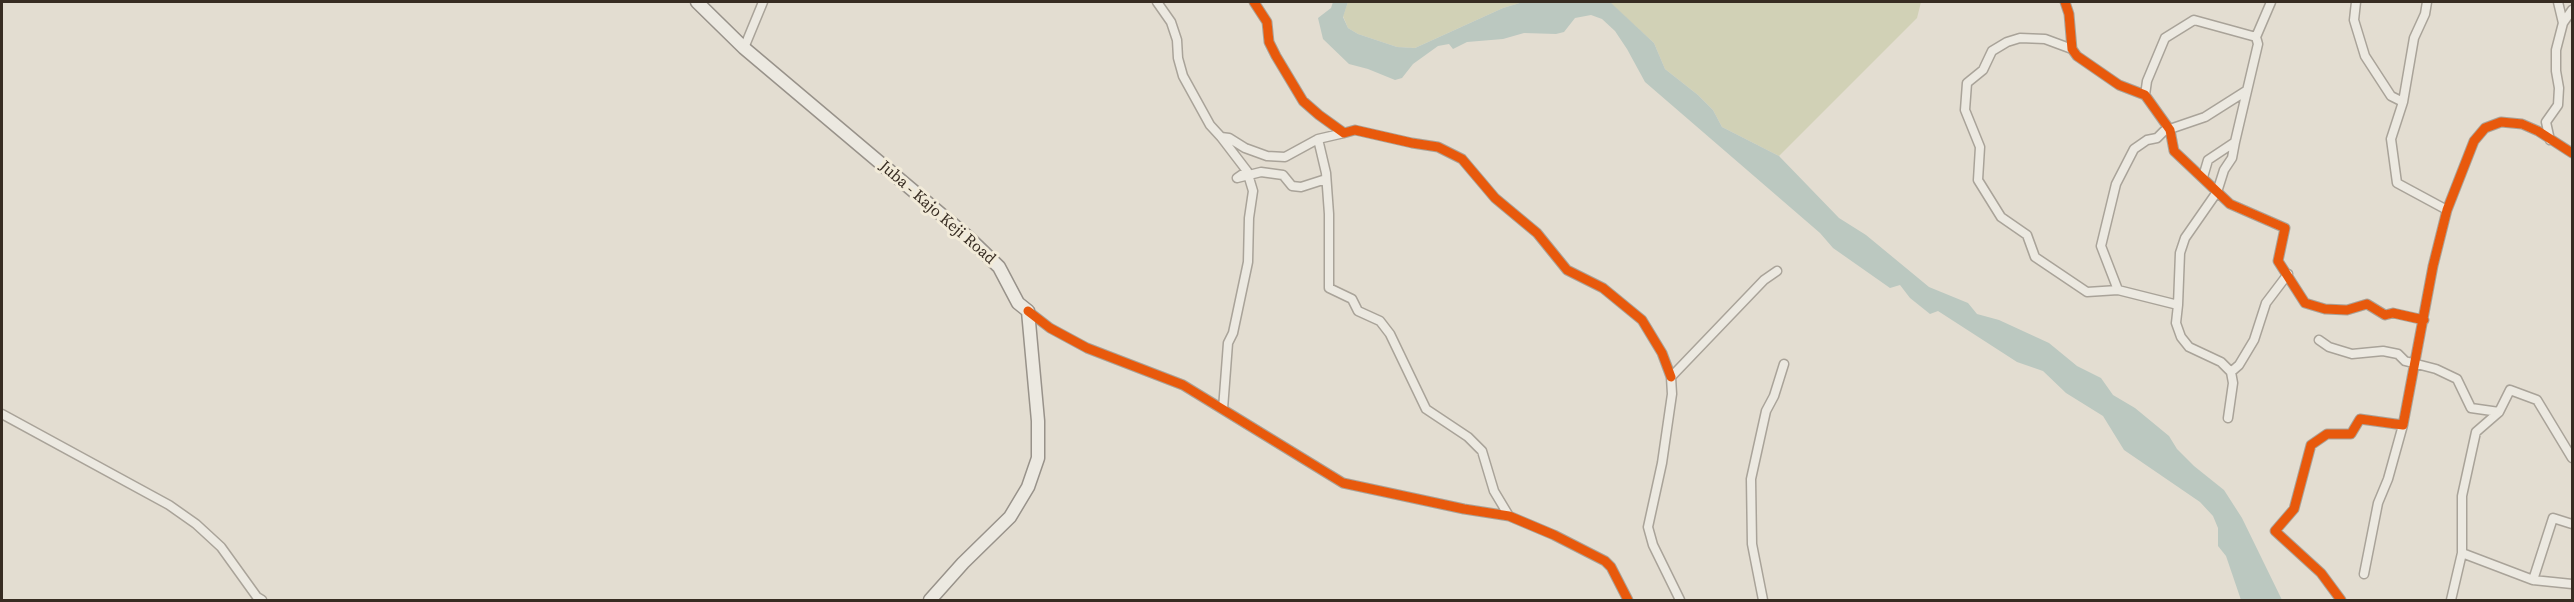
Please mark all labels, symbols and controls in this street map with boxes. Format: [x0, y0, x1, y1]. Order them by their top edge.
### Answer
street label: Juba - Kajo Keji Road [875, 157, 999, 269]

